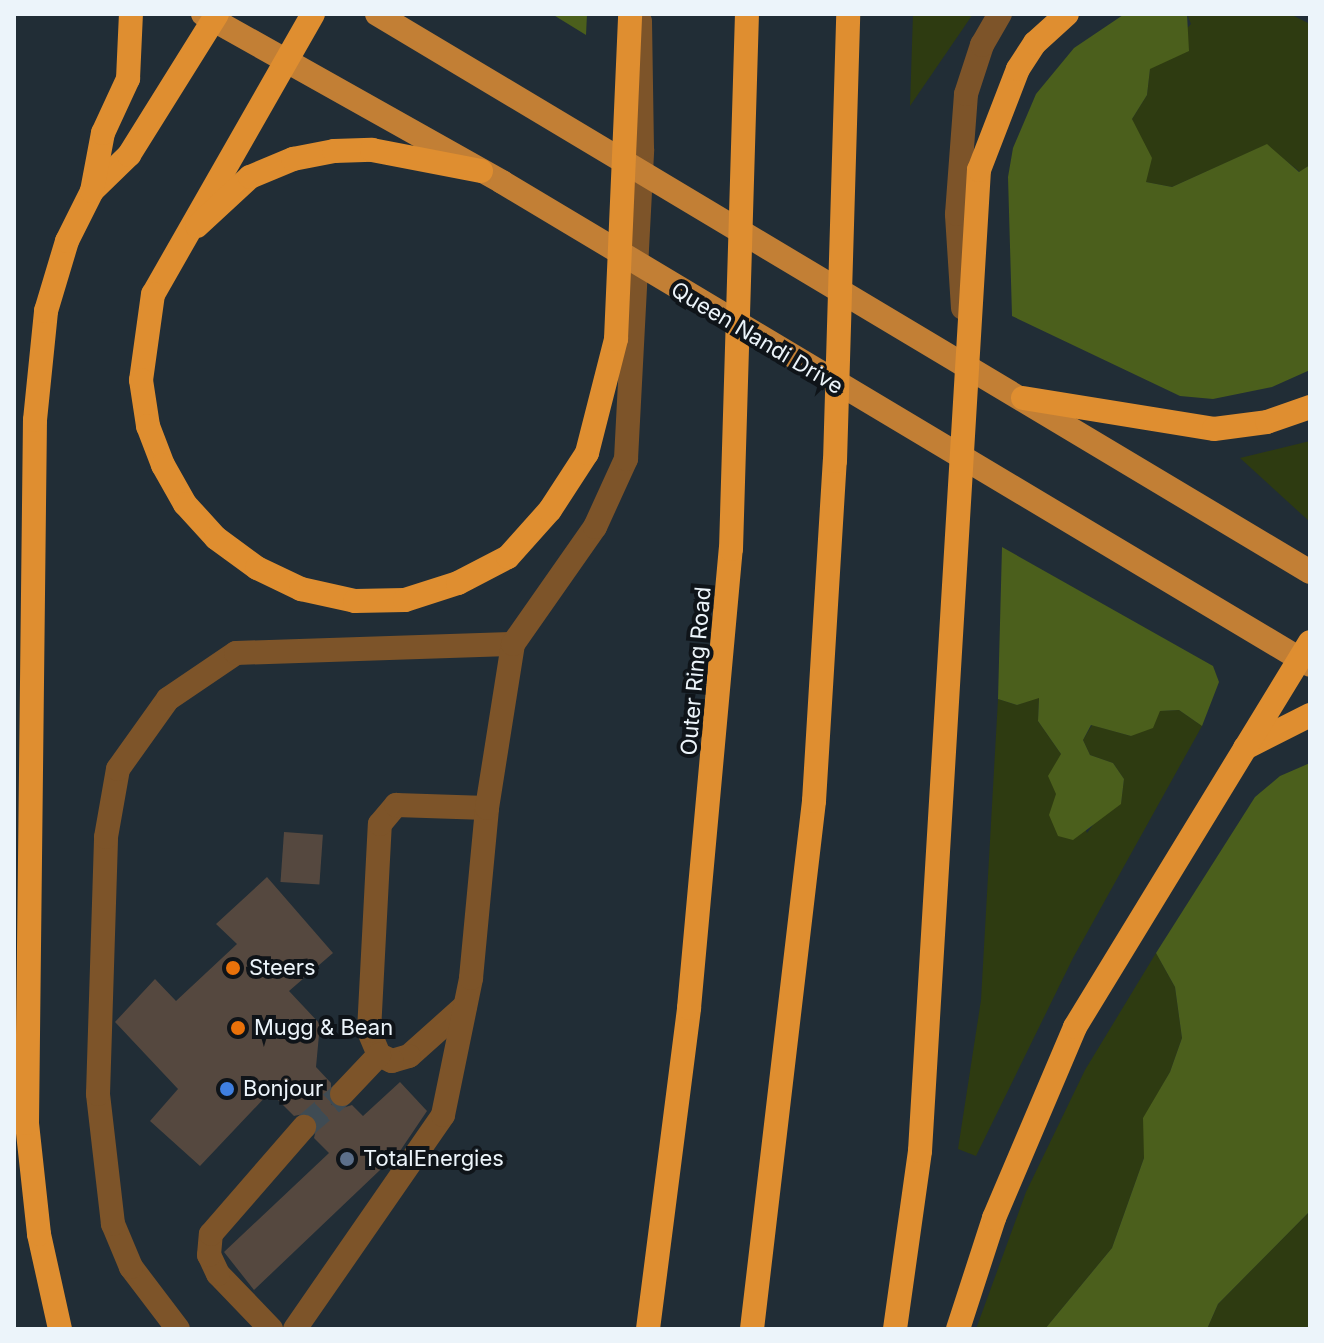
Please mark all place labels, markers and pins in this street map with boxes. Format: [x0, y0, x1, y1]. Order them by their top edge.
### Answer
place label: Steers [249, 955, 316, 981]
marker: Steers [224, 959, 242, 977]
place label: Mugg & Bean [254, 1015, 393, 1041]
marker: Mugg & Bean [229, 1019, 247, 1037]
place label: Bonjour [243, 1076, 323, 1102]
marker: Bonjour [218, 1080, 236, 1098]
place label: TotalEnergies [363, 1146, 504, 1172]
marker: TotalEnergies [338, 1150, 356, 1168]

